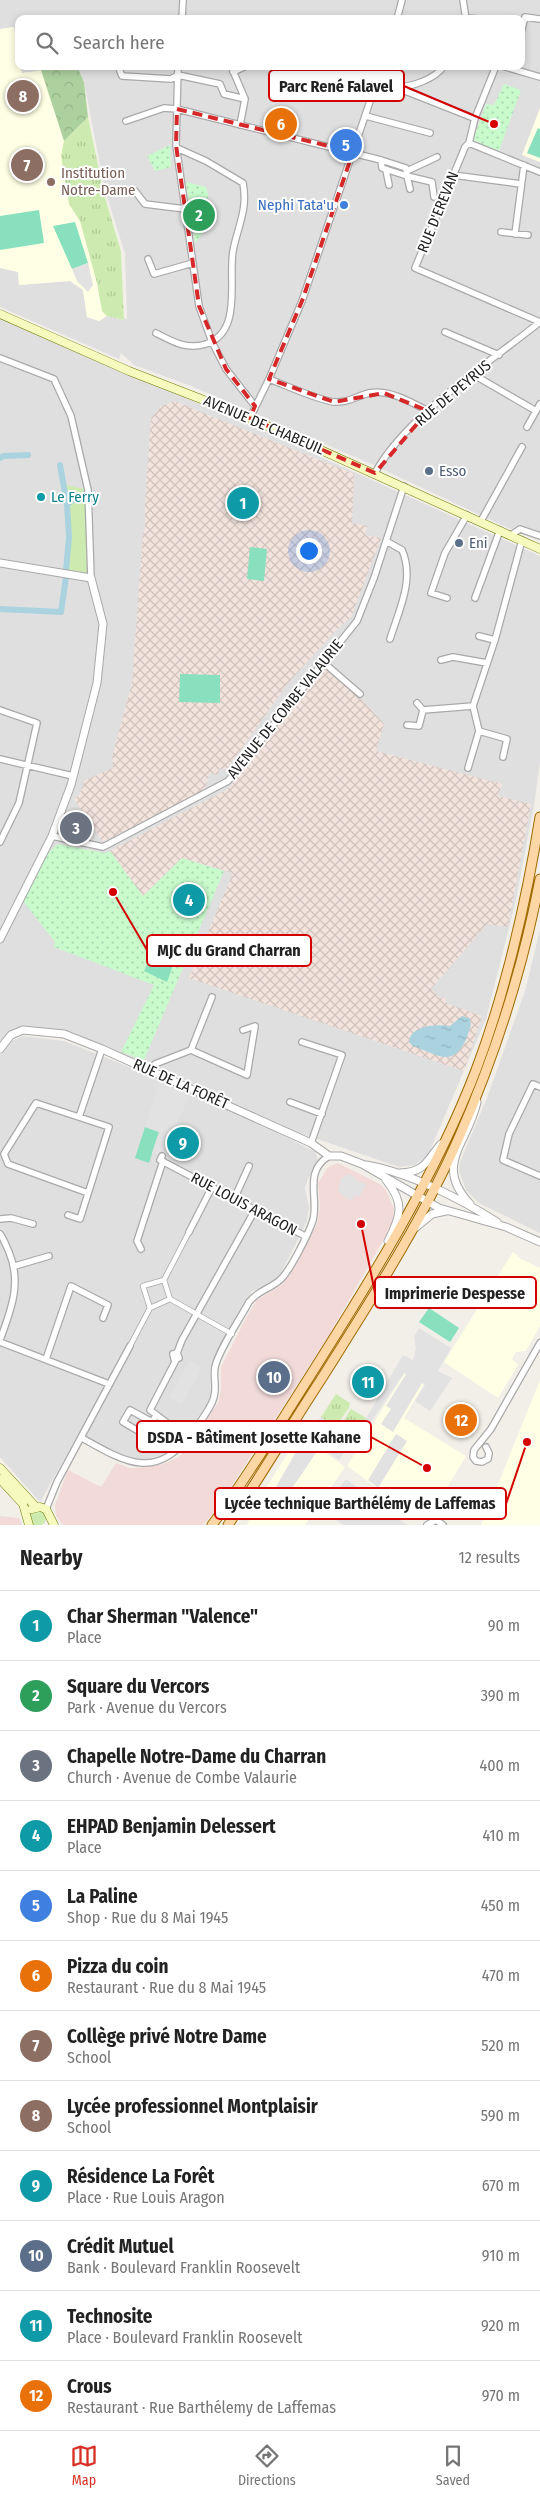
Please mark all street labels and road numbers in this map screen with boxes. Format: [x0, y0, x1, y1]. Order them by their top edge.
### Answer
street label: RUE D'EREVAN [414, 169, 462, 255]
street label: RUE DE PEYRUS [412, 356, 494, 430]
street label: AVENUE DE CHABEUIL [201, 391, 327, 459]
street label: AVENUE DE COMBE VALAURIE [223, 636, 347, 782]
street label: RUE DE LA FORÊT [130, 1055, 232, 1113]
street label: RUE LOUIS ARAGON [188, 1168, 300, 1240]

